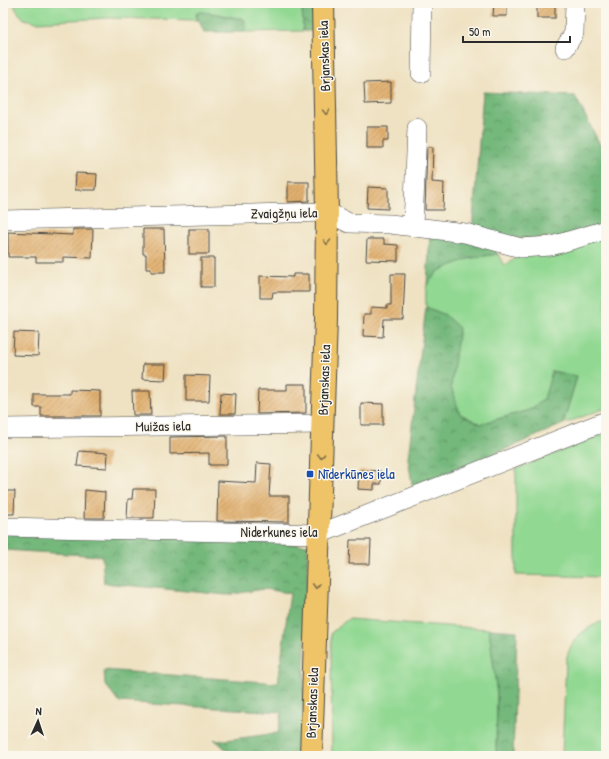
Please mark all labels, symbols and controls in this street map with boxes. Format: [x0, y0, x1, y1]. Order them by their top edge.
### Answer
scale bar [463, 18, 570, 44]
street label: Brjanskas iela [313, 20, 335, 92]
text: 50 m [469, 23, 490, 40]
one-way arrow [322, 109, 330, 115]
street label: Zvaigžņu iela [251, 202, 318, 224]
one-way arrow [323, 239, 331, 245]
street label: Brjanskas iela [313, 344, 335, 416]
street label: Muižas iela [135, 416, 191, 435]
one-way arrow [317, 453, 325, 459]
place label: Nīderkūnes iela [318, 464, 395, 483]
marker: Nīderkūnes iela [305, 469, 315, 479]
street label: Niderkunes iela [241, 522, 318, 541]
one-way arrow [312, 583, 321, 589]
street label: Brjanskas iela [301, 667, 323, 739]
north arrow [18, 701, 58, 741]
text: N [35, 704, 42, 718]

